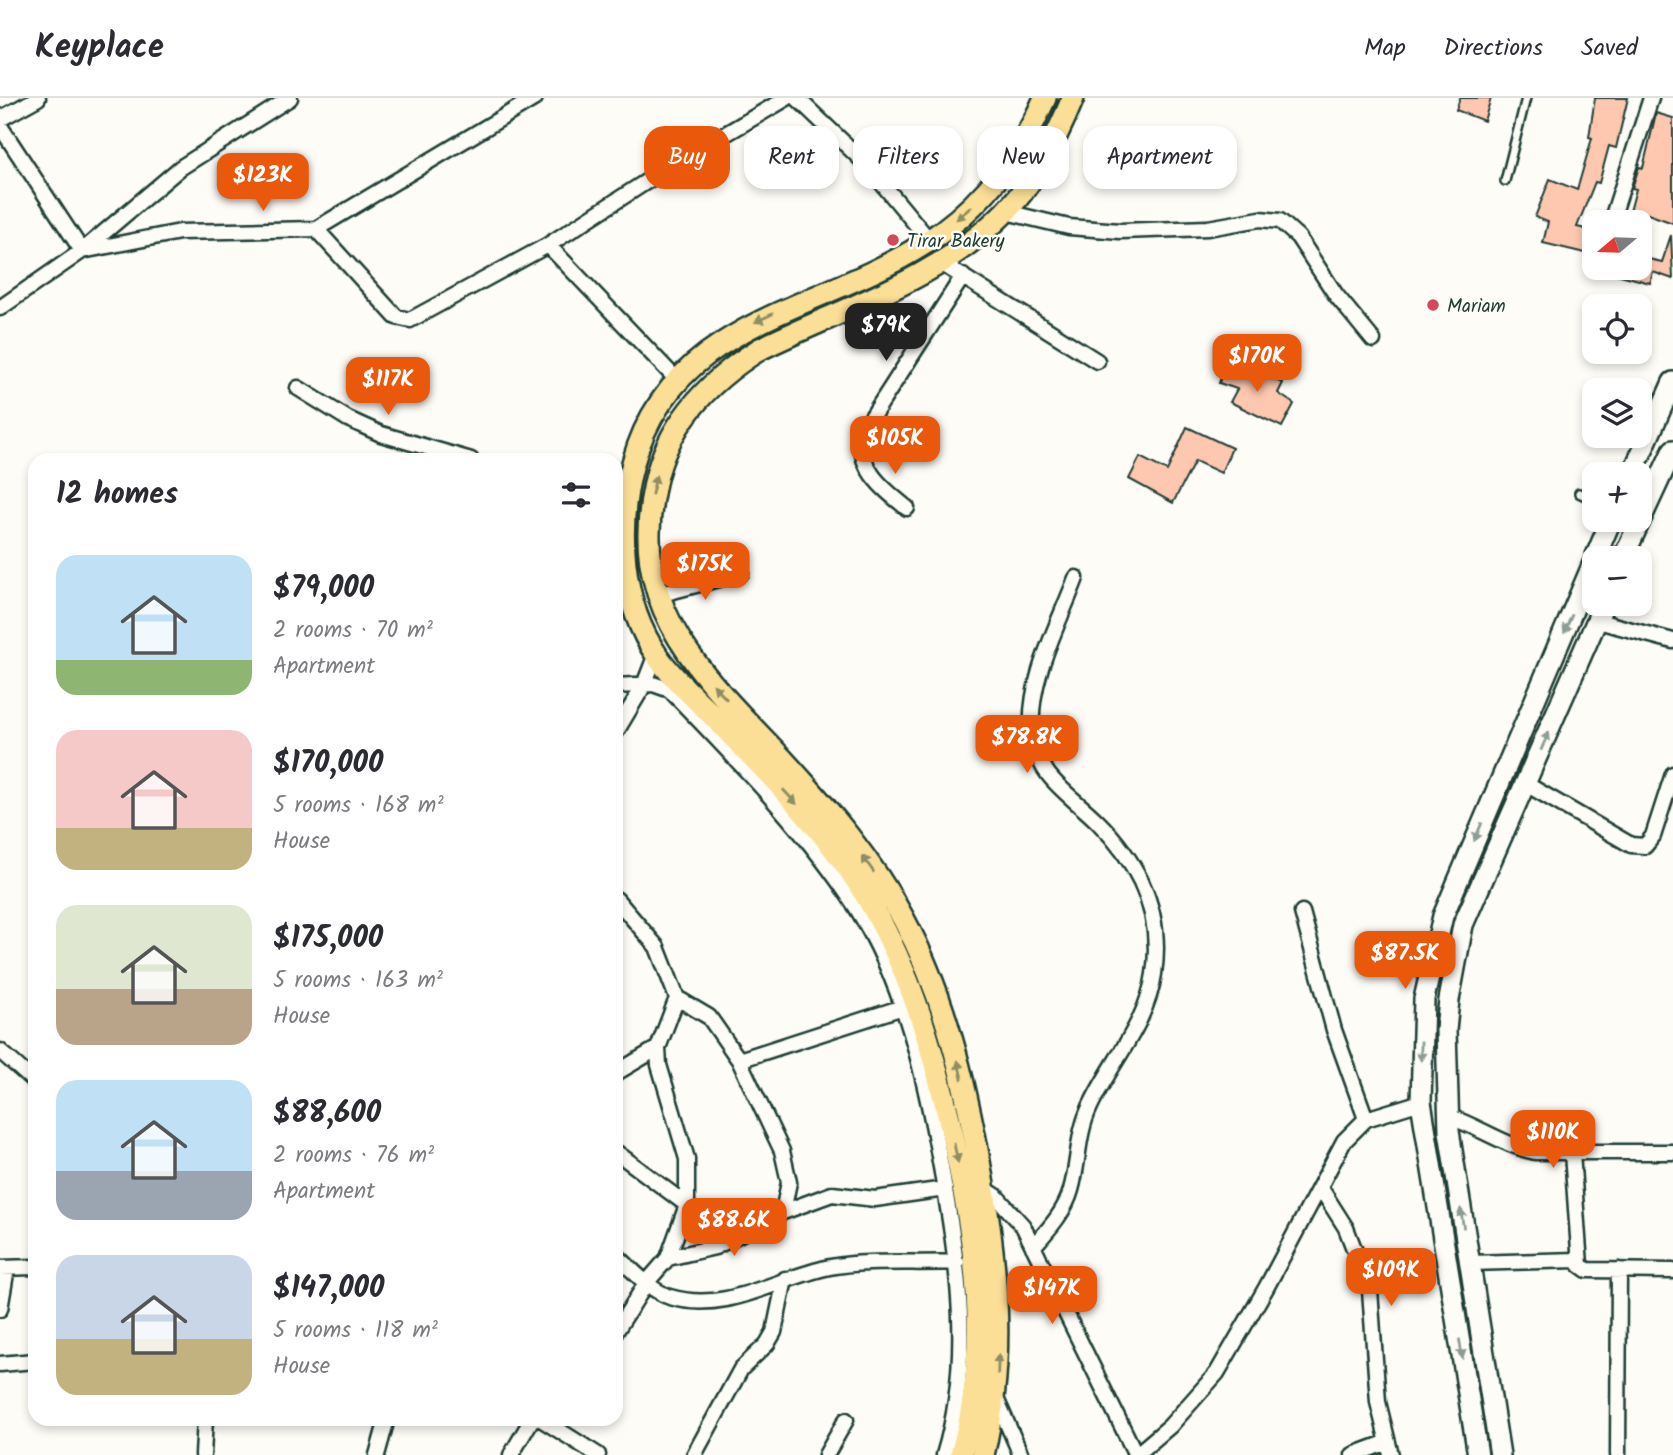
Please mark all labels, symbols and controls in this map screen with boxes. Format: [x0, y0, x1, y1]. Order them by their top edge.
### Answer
text: Keyplace [35, 22, 164, 75]
text: Map [1364, 29, 1406, 68]
text: Directions [1444, 29, 1543, 68]
text: Saved [1581, 29, 1638, 68]
chip: Buy [644, 126, 730, 189]
chip: Rent [744, 126, 839, 189]
chip: Filters [853, 126, 963, 189]
chip: New [977, 126, 1069, 189]
chip: Apartment [1083, 126, 1237, 189]
pin: $123K [214, 153, 312, 213]
text: $123K [233, 158, 293, 194]
one-way arrow [956, 204, 973, 220]
north arrow [1582, 210, 1652, 280]
map controls [1582, 210, 1652, 616]
place label: Tirar Bakery [907, 227, 1006, 257]
marker: Tirar Bakery [885, 232, 901, 248]
place label: Mariam [1447, 292, 1506, 322]
button: locate [1582, 294, 1652, 364]
marker: Mariam [1425, 297, 1441, 313]
pin: $79K [845, 303, 927, 363]
text: $79K [861, 308, 911, 344]
one-way arrow [754, 313, 774, 324]
pin: $170K [1208, 334, 1306, 394]
text: $170K [1228, 339, 1286, 375]
pin: $117K [339, 358, 437, 417]
text: $117K [362, 362, 414, 398]
button: layers [1582, 378, 1652, 448]
pin: $105K [846, 416, 944, 476]
text: $105K [866, 421, 924, 457]
button: + [1582, 462, 1652, 532]
text: 12 homes [56, 471, 178, 519]
one-way arrow [649, 474, 660, 496]
icon: filters [557, 476, 595, 514]
pin: $175K [656, 542, 754, 602]
button: − [1582, 546, 1652, 616]
text: $175K [677, 547, 733, 583]
text: $79,000 [273, 565, 374, 613]
icon: home [112, 583, 196, 667]
text: 2 rooms · 70 m² [273, 613, 433, 649]
one-way arrow [1562, 613, 1573, 634]
text: Apartment [273, 649, 375, 685]
one-way arrow [712, 684, 728, 701]
pin: $78.8K [970, 716, 1084, 775]
text: $78.8K [992, 720, 1062, 756]
one-way arrow [1539, 731, 1551, 751]
text: $170,000 [273, 740, 383, 788]
icon: home [112, 758, 196, 842]
text: 5 rooms · 168 m² [273, 788, 444, 824]
one-way arrow [782, 788, 798, 806]
one-way arrow [1472, 822, 1483, 843]
text: House [273, 824, 330, 860]
one-way arrow [862, 854, 875, 873]
text: $175,000 [273, 915, 383, 963]
pin: $87.5K [1348, 932, 1462, 991]
icon: home [112, 933, 196, 1017]
text: $87.5K [1371, 936, 1439, 972]
text: 5 rooms · 163 m² [273, 963, 443, 999]
text: House [273, 999, 330, 1035]
one-way arrow [1415, 1040, 1427, 1062]
one-way arrow [954, 1059, 965, 1081]
text: $88,600 [273, 1090, 381, 1138]
icon: home [112, 1108, 196, 1192]
pin: $110K [1504, 1110, 1602, 1170]
text: $110K [1526, 1115, 1580, 1151]
text: 2 rooms · 76 m² [273, 1138, 434, 1174]
one-way arrow [951, 1142, 962, 1164]
text: Apartment [273, 1174, 375, 1210]
pin: $88.6K [677, 1198, 791, 1258]
text: $88.6K [698, 1203, 770, 1239]
one-way arrow [1456, 1207, 1467, 1229]
pin: $109K [1342, 1248, 1440, 1308]
text: $109K [1362, 1253, 1420, 1289]
text: $147,000 [273, 1265, 384, 1313]
pin: $147K [1003, 1266, 1101, 1326]
text: $147K [1023, 1271, 1081, 1307]
icon: home [112, 1283, 196, 1367]
text: 5 rooms · 118 m² [273, 1313, 438, 1349]
one-way arrow [1456, 1338, 1467, 1360]
text: House [273, 1349, 330, 1385]
one-way arrow [992, 1352, 1003, 1374]

